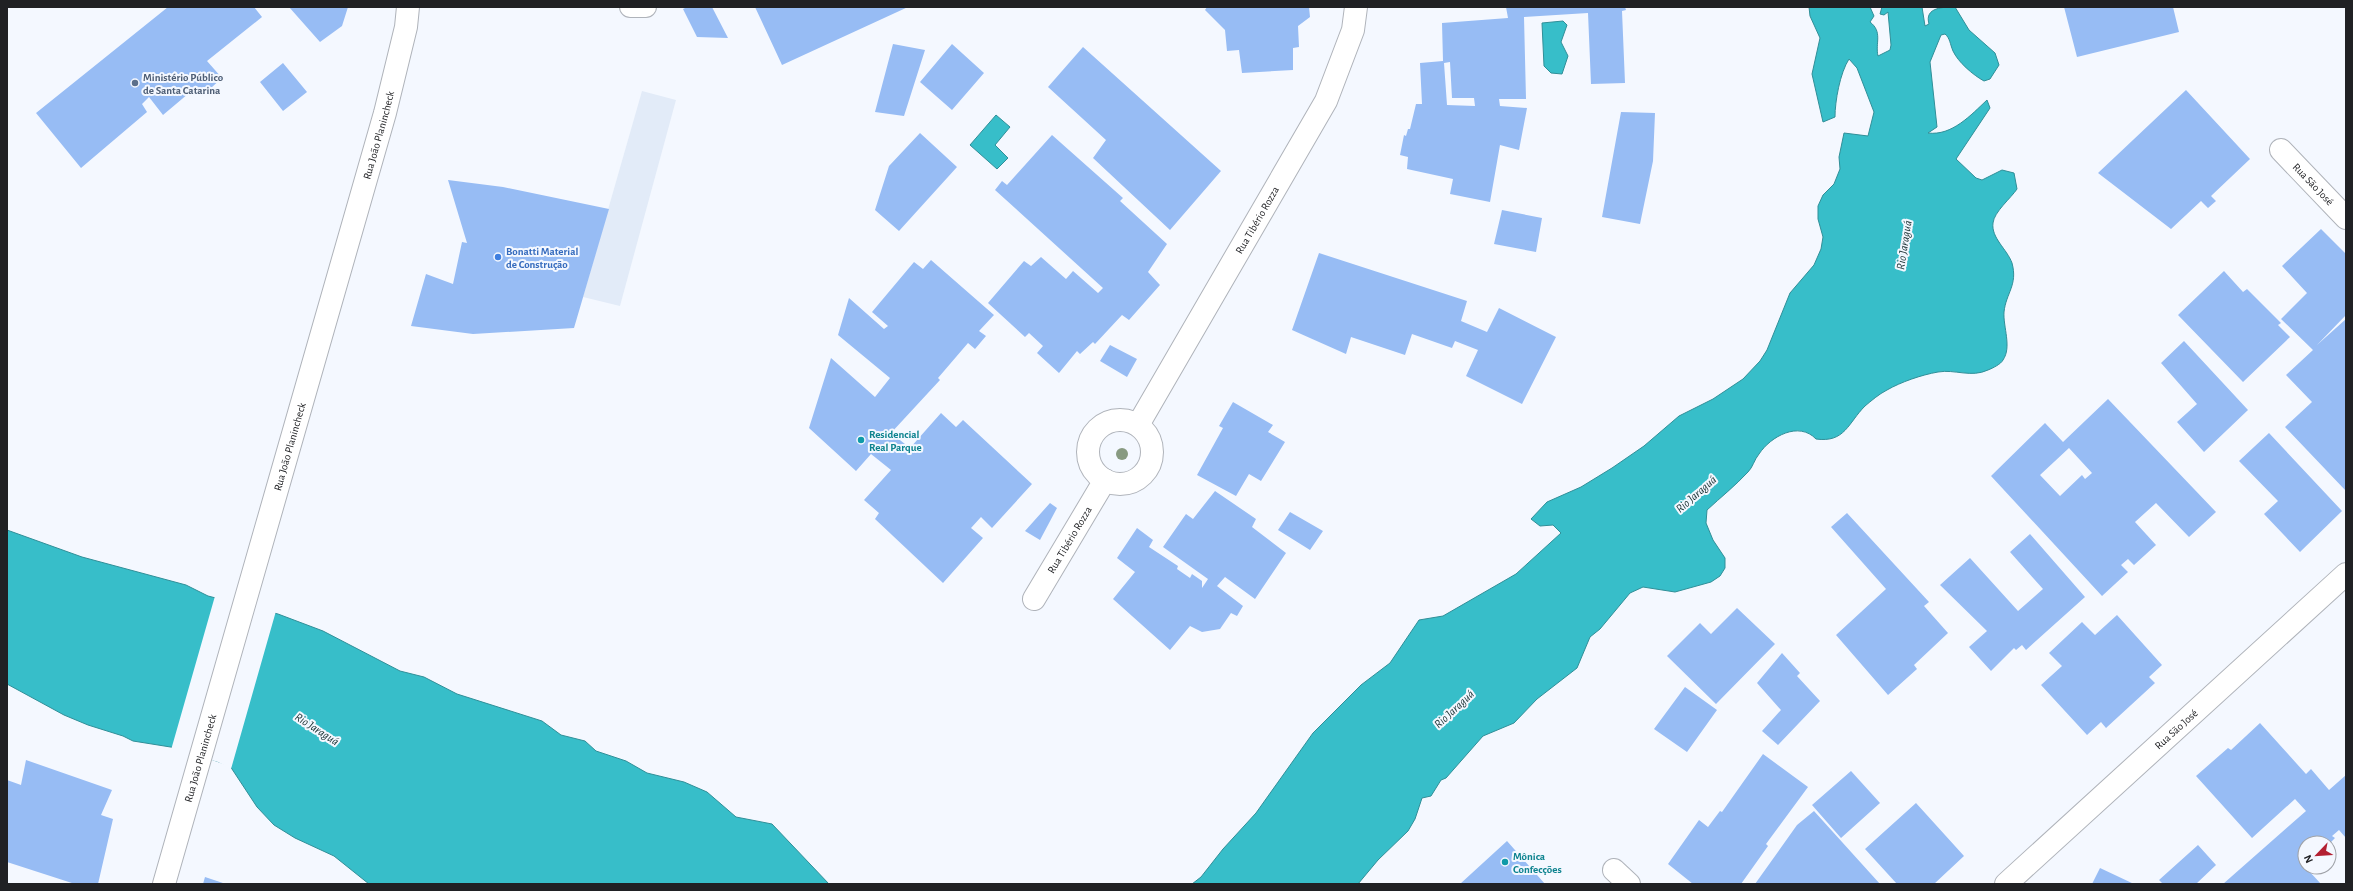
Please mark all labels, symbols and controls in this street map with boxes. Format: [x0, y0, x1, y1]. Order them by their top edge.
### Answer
place label: Ministério Público de Santa Catarina [143, 72, 224, 96]
marker: Ministério Público de Santa Catarina [130, 78, 140, 88]
street label: Rua João Planincheck [361, 90, 396, 181]
street label: Rua São José [2291, 161, 2336, 207]
street label: Rua Tibério Rozza [1233, 184, 1281, 256]
water label: Rio Jaraguá [1894, 220, 1914, 270]
place label: Bonatti Material de Construção [506, 246, 579, 270]
marker: Bonatti Material de Construção [493, 252, 503, 262]
street label: Rua João Planincheck [272, 401, 307, 492]
place label: Residencial Real Parque [869, 429, 922, 453]
marker: Residencial Real Parque [856, 435, 866, 445]
water label: Rio Jaraguá [1673, 473, 1719, 515]
street label: Rua Tibério Rozza [1045, 504, 1094, 575]
water label: Rio Jaraguá [1432, 688, 1476, 730]
street label: Rua São José [2152, 707, 2199, 751]
water label: Rio Jaraguá [293, 710, 341, 748]
street label: Rua João Planincheck [182, 713, 218, 803]
north arrow [2297, 835, 2337, 875]
place label: Mônica Confecções [1513, 851, 1562, 875]
text: N [2302, 853, 2315, 865]
marker: Mônica Confecções [1500, 857, 1510, 867]

